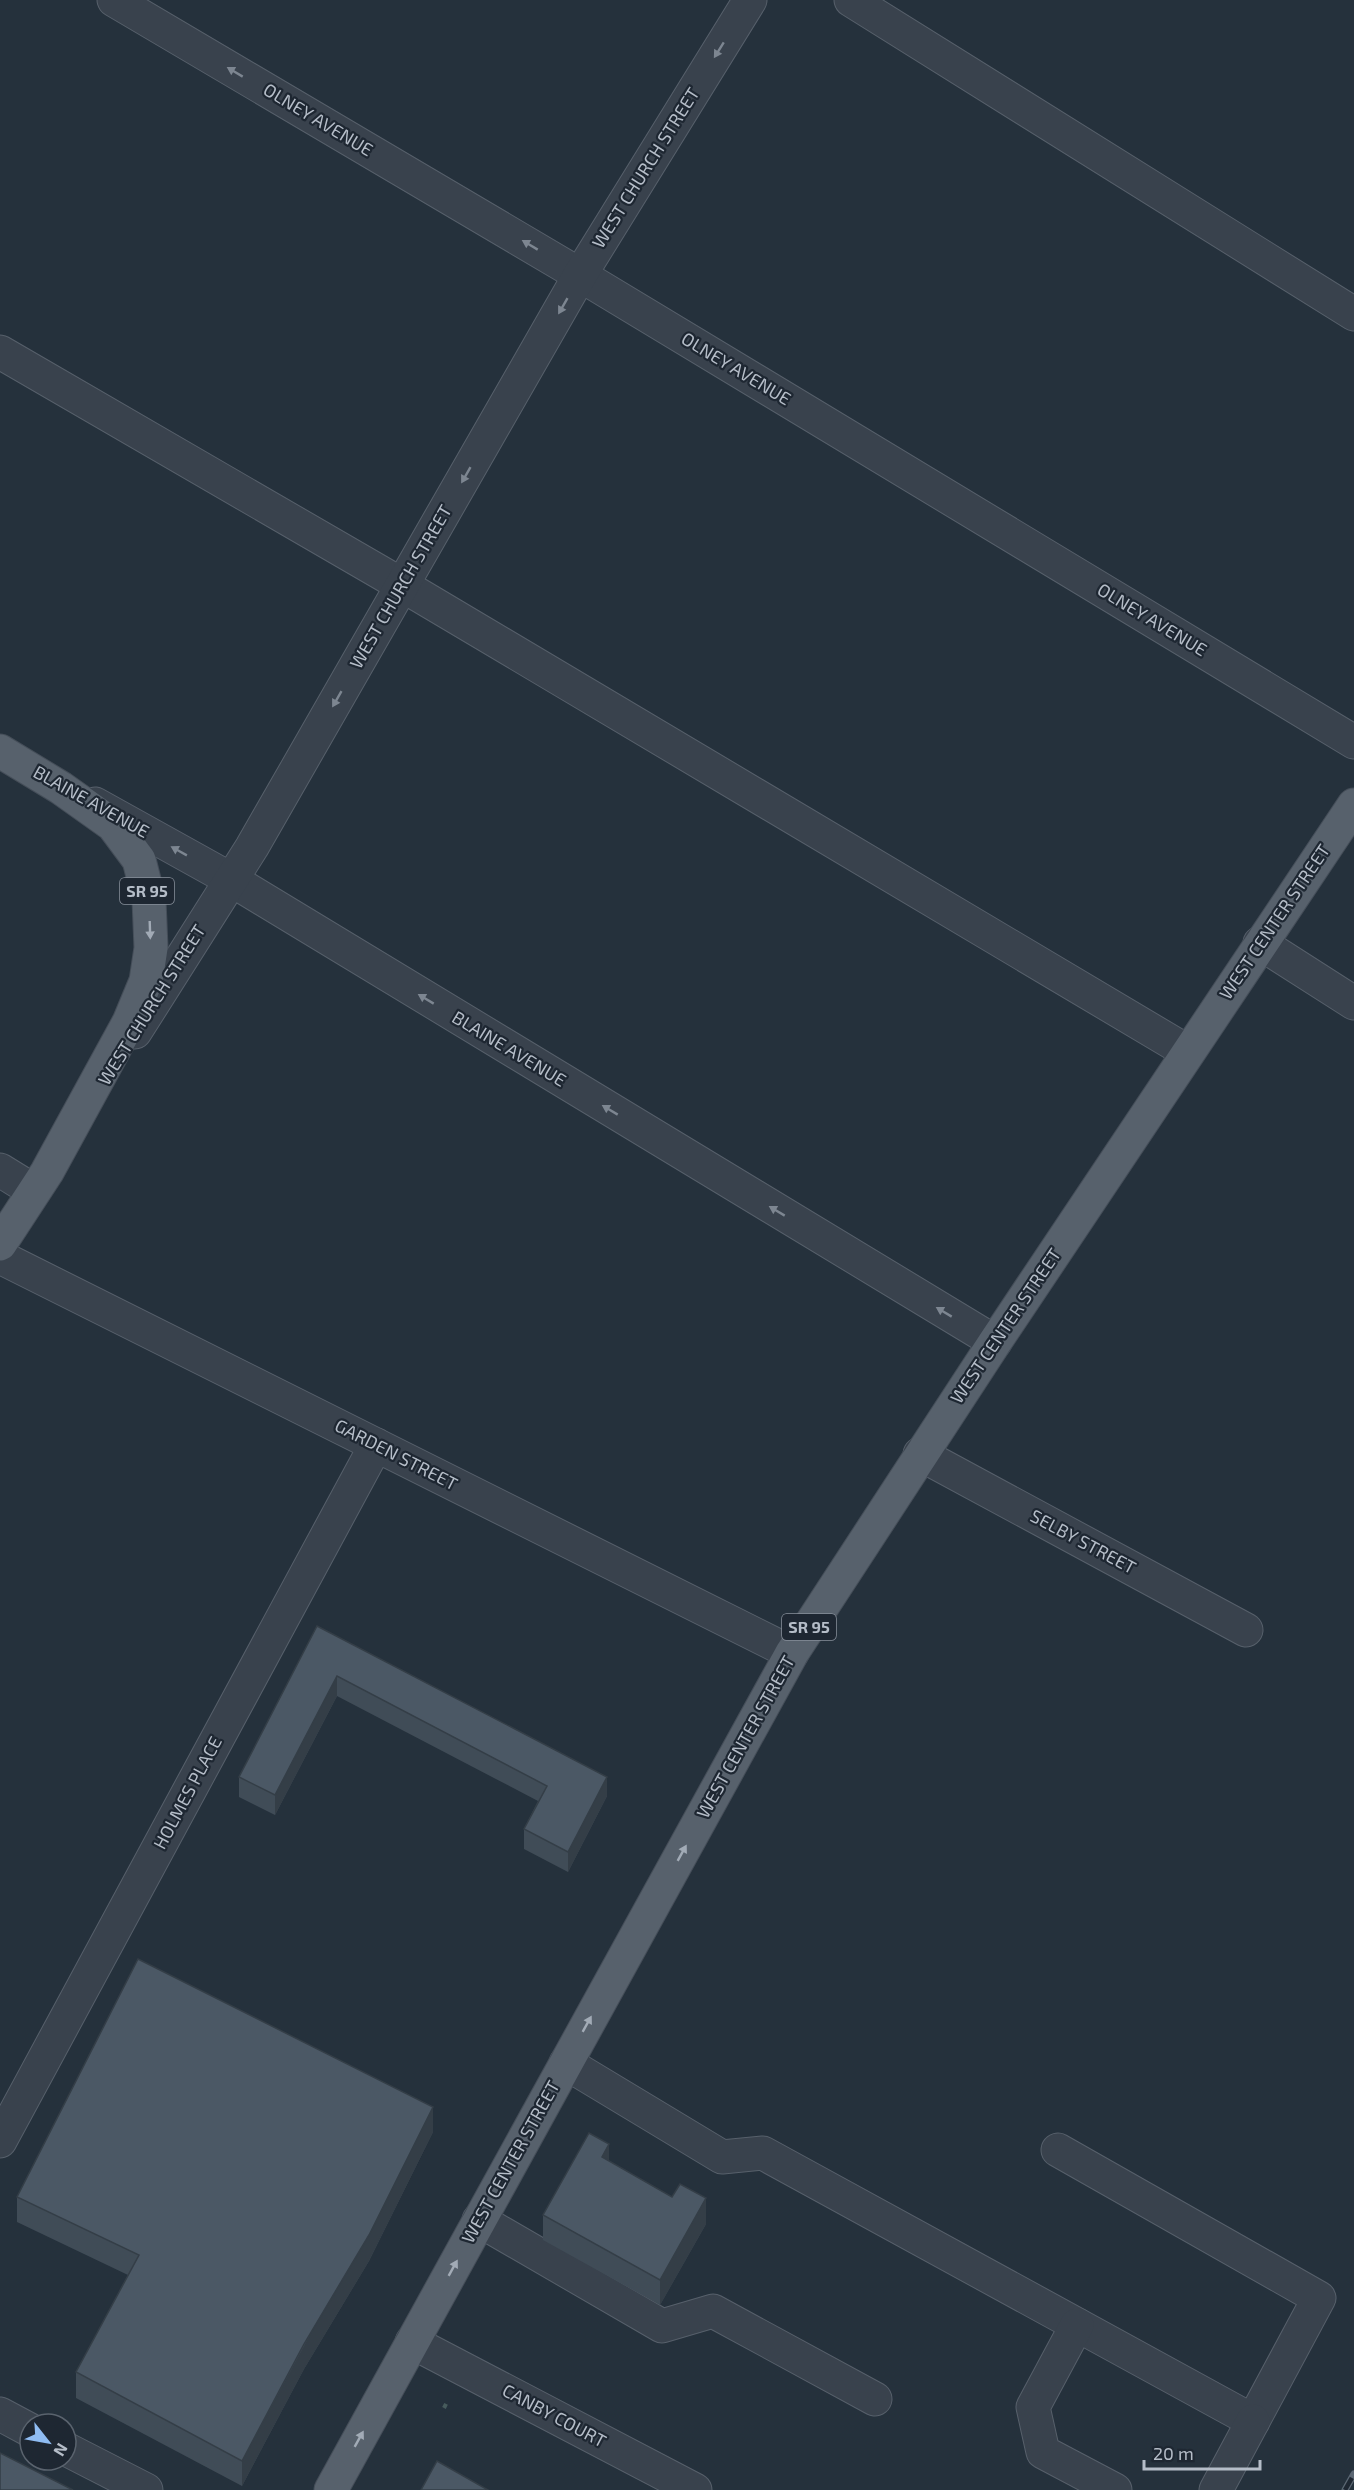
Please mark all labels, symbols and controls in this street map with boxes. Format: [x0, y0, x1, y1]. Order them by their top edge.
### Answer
one-way arrow [713, 42, 724, 58]
one-way arrow [227, 67, 244, 77]
street label: OLNEY AVENUE [260, 78, 377, 160]
street label: WEST CHURCH STREET [587, 83, 704, 252]
one-way arrow [522, 240, 538, 251]
one-way arrow [557, 298, 568, 314]
street label: OLNEY AVENUE [678, 327, 795, 409]
one-way arrow [460, 467, 471, 483]
street label: WEST CHURCH STREET [344, 500, 456, 672]
street label: OLNEY AVENUE [1094, 578, 1211, 660]
one-way arrow [332, 691, 342, 708]
street label: BLAINE AVENUE [30, 760, 153, 842]
street label: WEST CENTER STREET [1214, 839, 1335, 1003]
one-way arrow [170, 846, 187, 856]
road number: SR 95 [120, 878, 174, 904]
street label: WEST CHURCH STREET [93, 920, 210, 1089]
one-way arrow [145, 921, 155, 940]
one-way arrow [418, 993, 434, 1004]
street label: BLAINE AVENUE [449, 1005, 570, 1091]
one-way arrow [602, 1105, 618, 1116]
one-way arrow [769, 1205, 785, 1216]
street label: WEST CENTER STREET [945, 1243, 1066, 1407]
one-way arrow [936, 1306, 952, 1317]
street label: GARDEN STREET [331, 1414, 462, 1495]
street label: SELBY STREET [1027, 1504, 1141, 1578]
road number: SR 95 [782, 1614, 836, 1640]
street label: WEST CENTER STREET [691, 1651, 799, 1822]
street label: HOLMES PLACE [148, 1732, 226, 1853]
one-way arrow [677, 1844, 687, 1861]
one-way arrow [582, 2015, 592, 2032]
street label: WEST CENTER STREET [456, 2076, 564, 2247]
one-way arrow [447, 2260, 458, 2276]
street label: CANBY COURT [499, 2379, 611, 2452]
north arrow [18, 2412, 78, 2472]
one-way arrow [354, 2430, 364, 2447]
scale bar [1144, 2433, 1260, 2471]
text: N [50, 2440, 72, 2460]
text: 20 m [1153, 2442, 1194, 2464]

